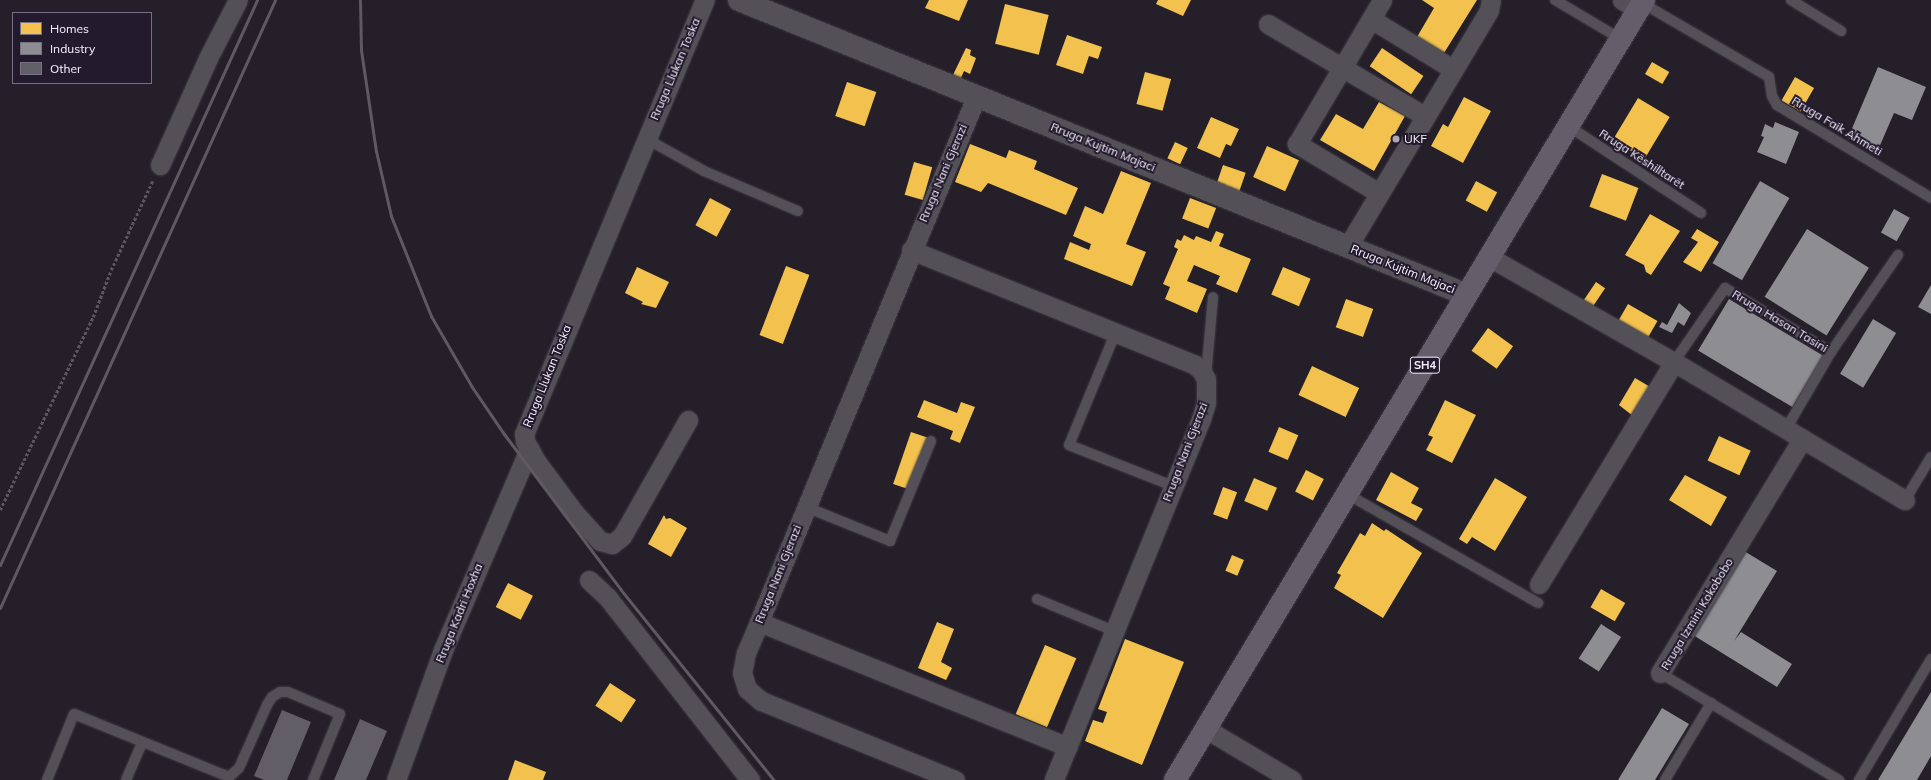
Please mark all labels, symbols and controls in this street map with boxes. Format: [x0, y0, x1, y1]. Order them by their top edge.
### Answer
legend [12, 12, 152, 84]
street label: Rruga Llukan Toska [647, 16, 703, 122]
text: Homes [50, 21, 89, 36]
text: Industry [50, 41, 95, 56]
text: Other [50, 61, 81, 76]
street label: Rruga Faik Ahmeti [1789, 93, 1885, 159]
street label: Rruga Kujtim Majaci [1049, 119, 1157, 175]
street label: Rruga Nani Gjerazi [916, 122, 970, 224]
street label: Rruga Këshilltarët [1597, 126, 1687, 192]
place label: UKF [1404, 132, 1427, 146]
marker: UKF [1391, 134, 1401, 144]
street label: Rruga Kujtim Majaci [1349, 241, 1457, 297]
street label: Rruga Hasan Tasini [1730, 287, 1830, 355]
street label: Rruga Llukan Toska [520, 323, 574, 429]
road number: SH4 [1409, 356, 1441, 374]
street label: Rruga Nani Gjerazi [1159, 400, 1211, 504]
street label: Rruga Nani Gjerazi [752, 523, 804, 625]
street label: Rruga Izmini Kokobobo [1658, 555, 1736, 673]
street label: Rruga Kadri Hoxha [432, 561, 486, 665]

